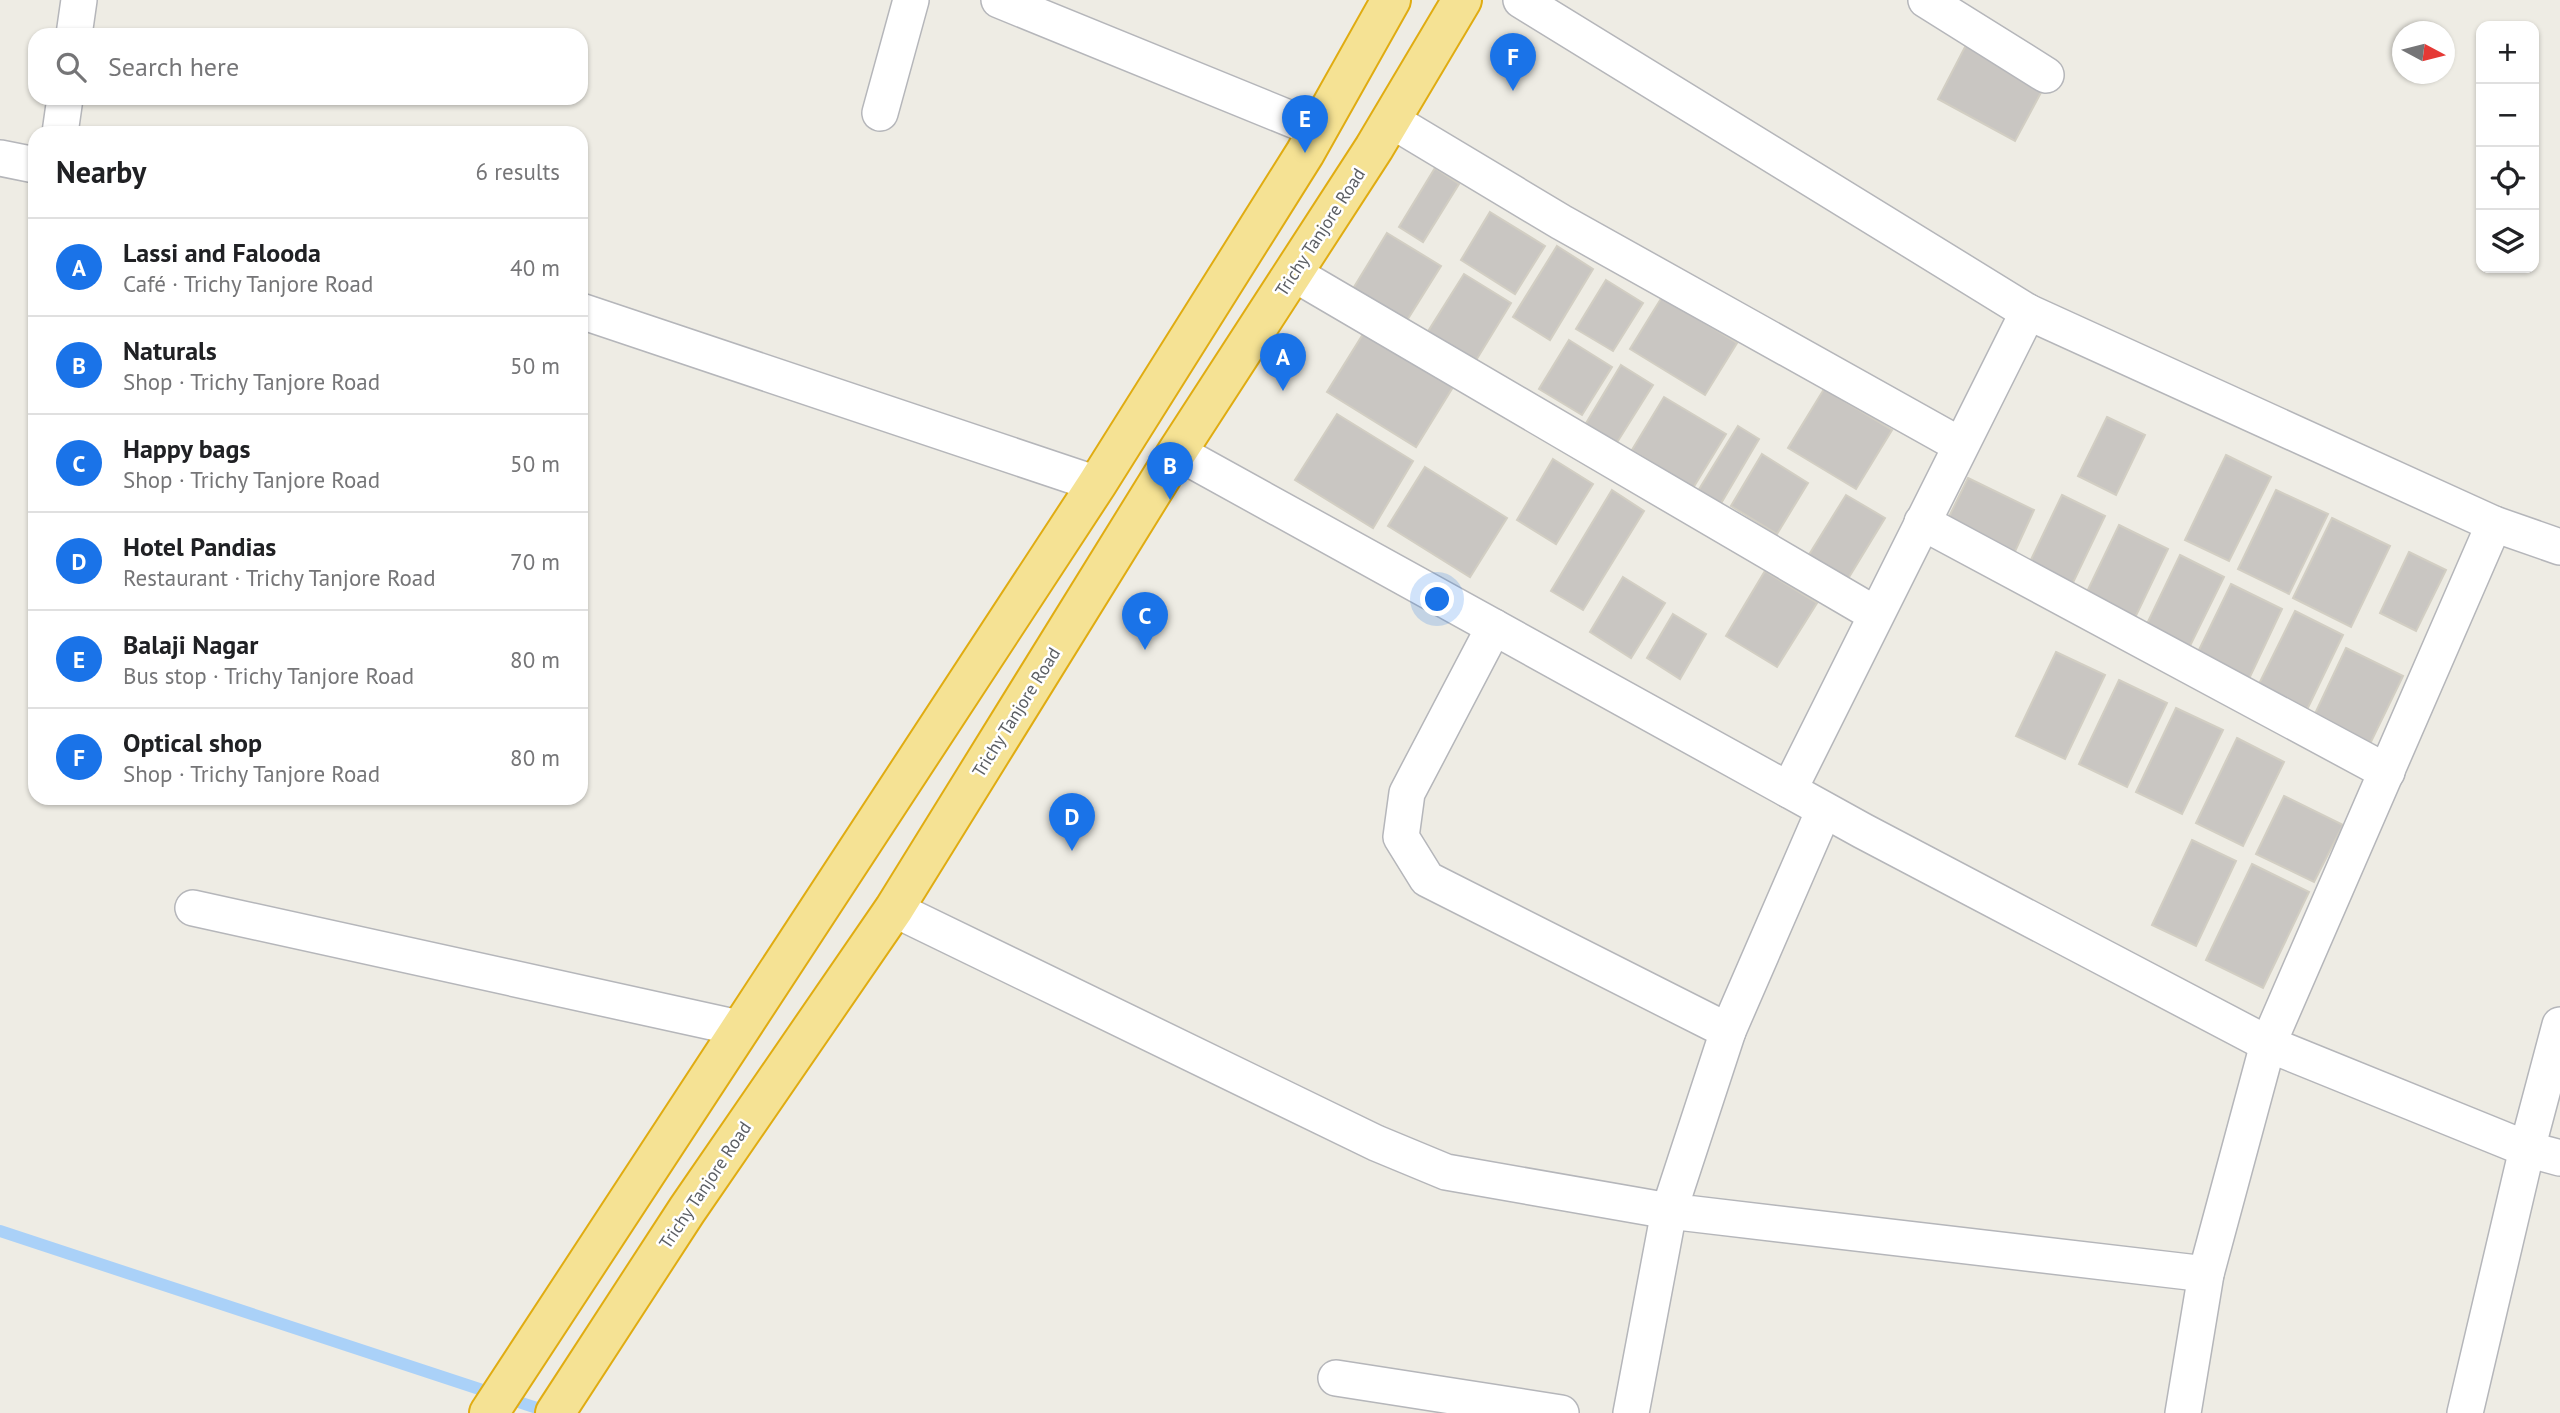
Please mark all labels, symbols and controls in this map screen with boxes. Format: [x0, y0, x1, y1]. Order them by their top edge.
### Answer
north arrow [2392, 21, 2455, 84]
map controls [2476, 21, 2539, 273]
button: + [2476, 21, 2539, 84]
search box [28, 28, 588, 105]
pin: F [1490, 33, 1536, 91]
icon: search [52, 48, 90, 86]
text: Search here [108, 50, 239, 83]
button: − [2476, 84, 2539, 147]
pin: E [1282, 95, 1328, 153]
button: locate [2476, 147, 2539, 210]
text: Nearby [56, 152, 146, 191]
text: 6 results [476, 157, 560, 186]
street label: Trichy Tanjore Road [1270, 163, 1370, 301]
button: layers [2476, 210, 2539, 273]
text: Lassi and Falooda [123, 236, 321, 269]
text: A [72, 253, 86, 282]
text: 40 m [510, 253, 560, 282]
text: Café · Trichy Tanjore Road [123, 269, 373, 298]
pin: A [1260, 333, 1306, 391]
text: Naturals [123, 334, 217, 367]
text: B [72, 351, 86, 380]
text: 50 m [510, 351, 560, 380]
text: Shop · Trichy Tanjore Road [123, 367, 380, 396]
text: Happy bags [123, 432, 250, 465]
pin: B [1147, 442, 1193, 500]
text: C [73, 449, 85, 478]
text: 50 m [510, 449, 560, 478]
text: Shop · Trichy Tanjore Road [123, 465, 380, 494]
text: Hotel Pandias [123, 530, 276, 563]
text: D [72, 547, 86, 576]
text: 70 m [510, 547, 560, 576]
text: Restaurant · Trichy Tanjore Road [123, 563, 436, 592]
your location [1420, 582, 1454, 616]
pin: C [1122, 592, 1168, 650]
text: Balaji Nagar [123, 628, 258, 661]
street label: Trichy Tanjore Road [967, 643, 1065, 781]
text: E [73, 645, 85, 674]
text: 80 m [510, 645, 560, 674]
text: Bus stop · Trichy Tanjore Road [123, 661, 414, 690]
text: Optical shop [123, 726, 262, 759]
text: F [73, 743, 85, 772]
text: 80 m [510, 743, 560, 772]
text: Shop · Trichy Tanjore Road [123, 759, 380, 788]
pin: D [1049, 793, 1095, 851]
street label: Trichy Tanjore Road [654, 1117, 756, 1253]

